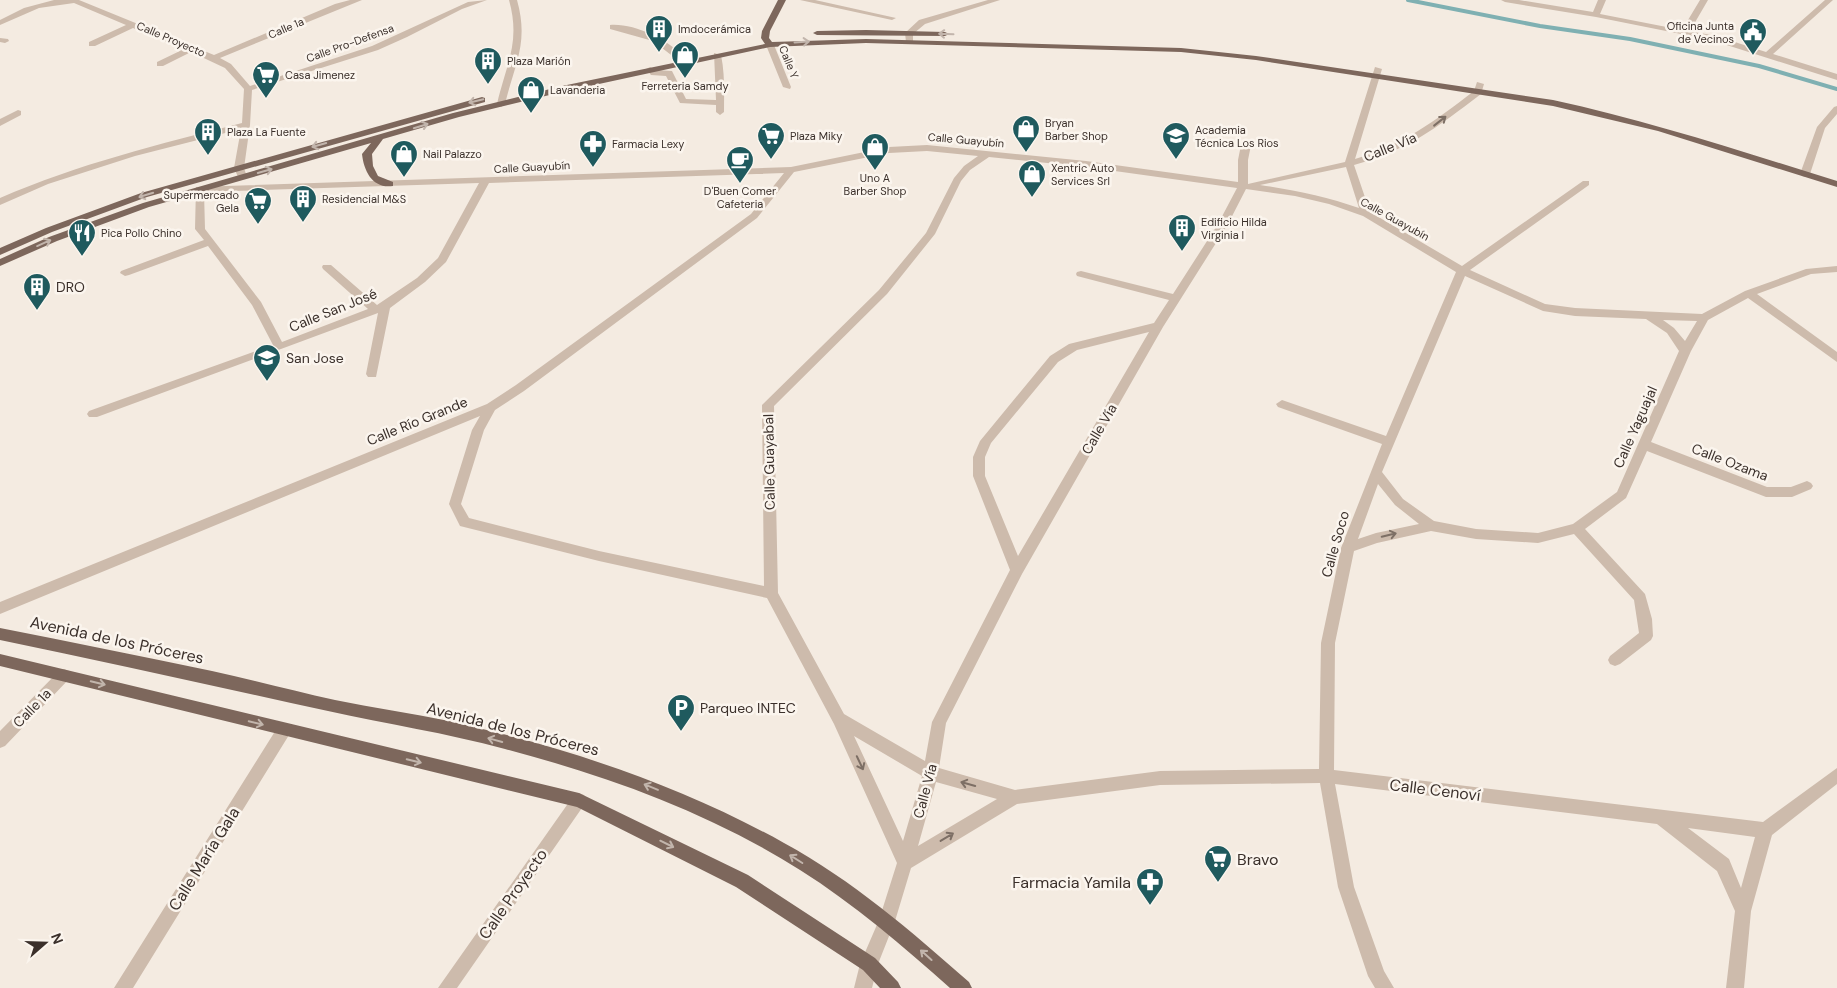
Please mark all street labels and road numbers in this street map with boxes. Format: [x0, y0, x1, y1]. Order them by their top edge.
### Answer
street label: Calle 1a [266, 14, 306, 42]
street label: Calle Proyecto [135, 18, 207, 60]
street label: Calle Pro-Defensa [304, 21, 396, 65]
street label: Calle Y [776, 43, 802, 81]
street label: Calle Vía [1361, 128, 1419, 166]
street label: Calle Guayubín [927, 130, 1005, 150]
street label: Calle Guayubín [493, 158, 571, 176]
street label: Calle Guayubín [1358, 194, 1432, 244]
street label: Calle San José [286, 284, 380, 336]
street label: Calle Yaguajal [1609, 383, 1661, 471]
street label: Calle Río Grande [364, 393, 470, 449]
street label: Calle Vía [1077, 400, 1121, 458]
street label: Calle Guayabal [759, 414, 779, 510]
street label: Calle Ozama [1689, 439, 1771, 485]
street label: Calle Soco [1317, 509, 1353, 579]
street label: Avenida de los Próceres [28, 611, 206, 669]
street label: Calle 1a [9, 685, 55, 731]
street label: Avenida de los Próceres [425, 697, 601, 761]
street label: Calle Vía [909, 762, 941, 820]
street label: Calle Cenoví [1388, 774, 1482, 806]
street label: Calle María Gala [164, 803, 244, 915]
street label: Calle Proyecto [474, 845, 552, 943]

